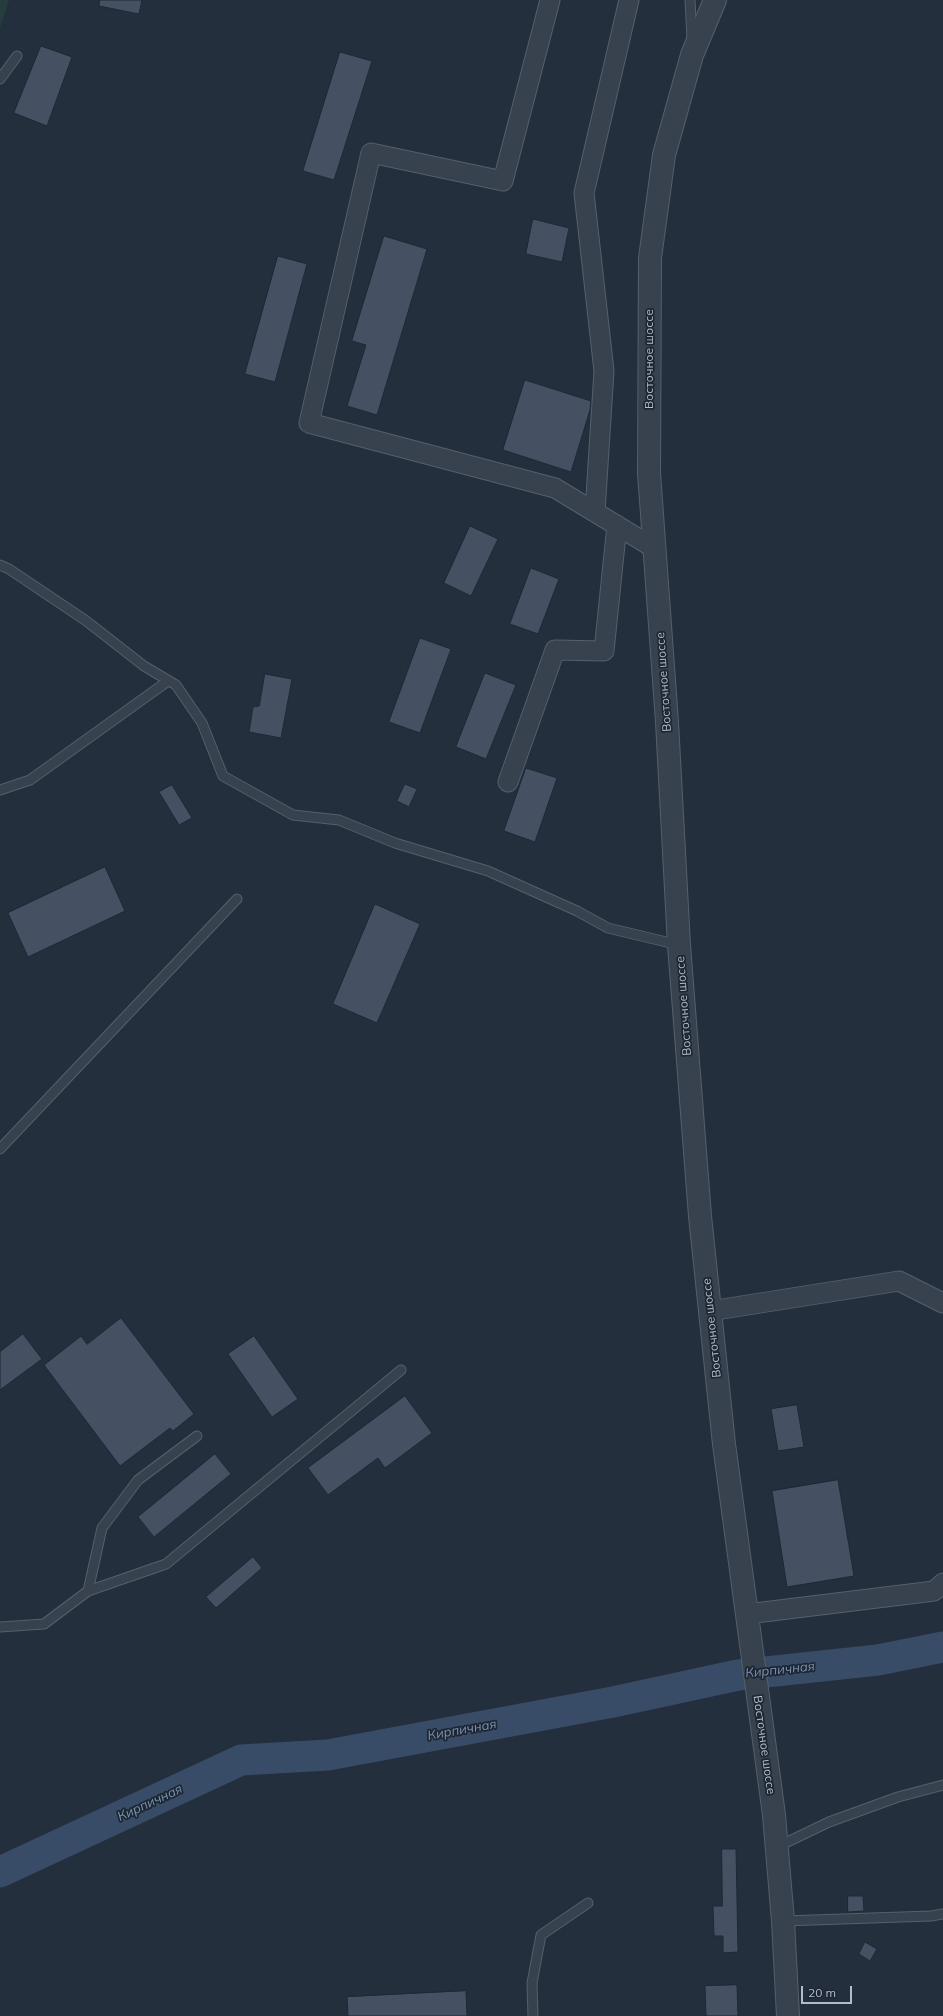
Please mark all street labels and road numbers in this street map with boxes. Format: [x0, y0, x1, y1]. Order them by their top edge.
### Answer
street label: Восточное шоссе [642, 309, 656, 409]
street label: Восточное шоссе [653, 632, 675, 732]
street label: Восточное шоссе [673, 956, 695, 1056]
street label: Восточное шоссе [700, 1278, 724, 1378]
street label: Восточное шоссе [750, 1695, 778, 1795]

